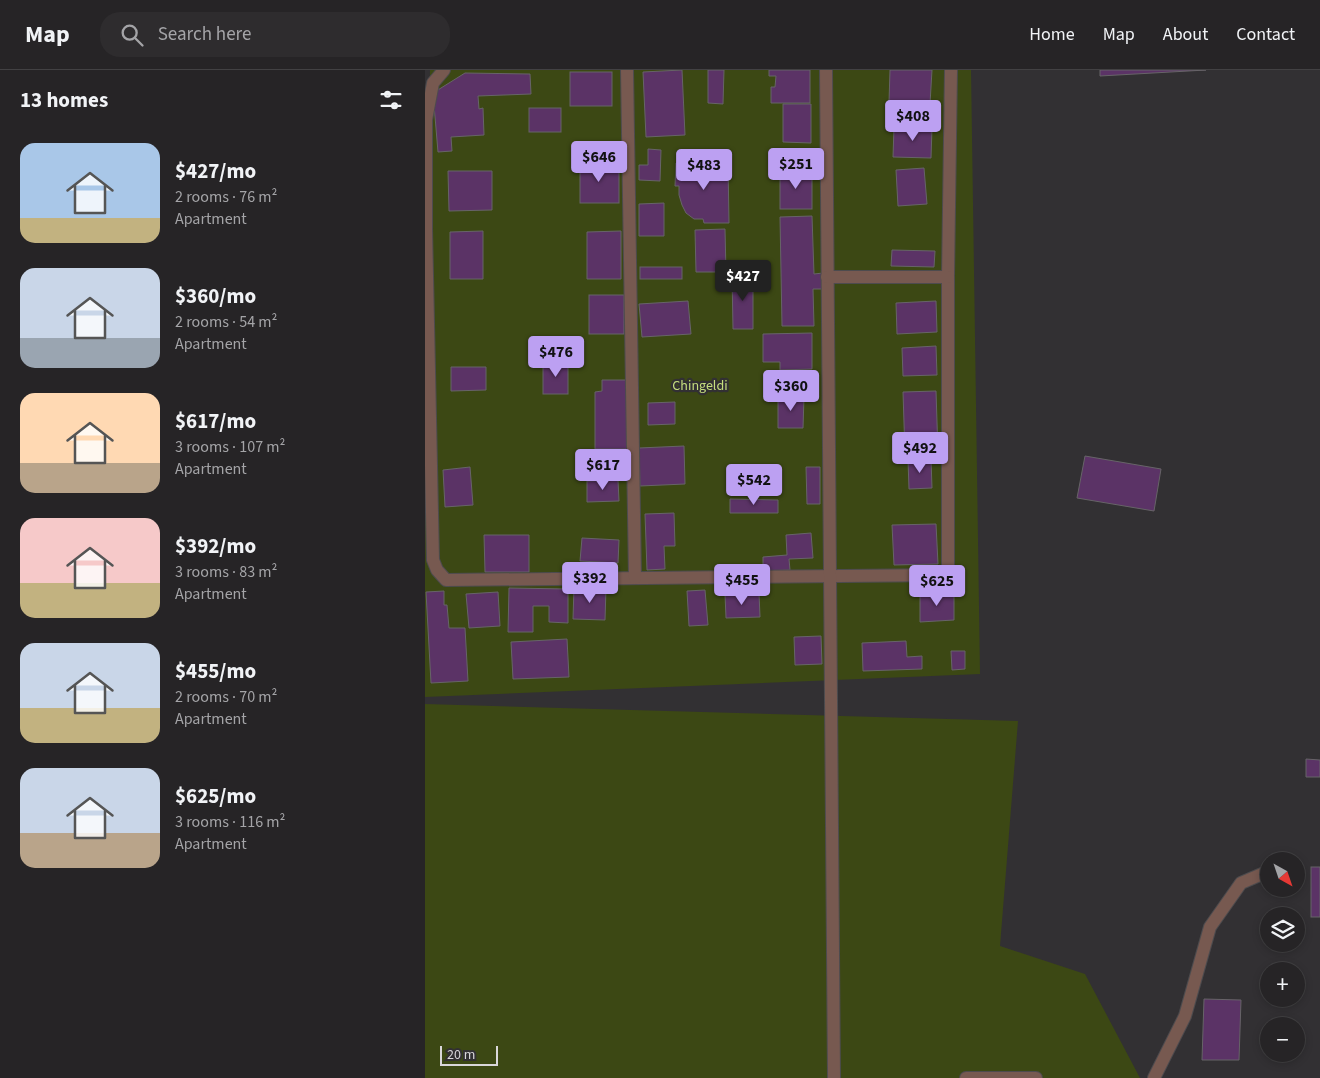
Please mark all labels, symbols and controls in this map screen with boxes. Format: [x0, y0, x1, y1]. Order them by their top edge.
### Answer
search box [100, 12, 450, 57]
text: Map [25, 17, 70, 52]
icon: search [118, 21, 146, 49]
text: Search here [158, 21, 251, 48]
text: Home [1029, 22, 1075, 47]
text: Map [1103, 22, 1135, 47]
text: About [1163, 22, 1208, 47]
text: Contact [1236, 22, 1295, 47]
text: 13 homes [20, 85, 108, 115]
icon: filters [377, 86, 405, 114]
pin: $408 [883, 100, 943, 142]
text: $408 [896, 105, 930, 127]
pin: $646 [569, 140, 629, 183]
text: $646 [582, 146, 616, 168]
pin: $483 [674, 148, 734, 191]
pin: $251 [766, 148, 826, 190]
text: $251 [779, 153, 813, 175]
text: $483 [687, 154, 721, 176]
text: $427/mo [175, 156, 256, 186]
icon: home [60, 163, 120, 223]
text: 2 rooms · 76 m² [175, 186, 277, 208]
text: Apartment [175, 208, 247, 230]
pin: $427 [713, 260, 773, 302]
text: $427 [726, 265, 760, 287]
text: $360/mo [175, 281, 256, 311]
icon: home [60, 288, 120, 348]
text: 2 rooms · 54 m² [175, 311, 277, 333]
text: Apartment [175, 333, 247, 355]
pin: $476 [526, 336, 586, 378]
text: $476 [539, 341, 573, 363]
pin: $360 [761, 370, 821, 412]
text: $360 [774, 375, 808, 397]
park label: Chingeldi [672, 376, 728, 396]
text: $617/mo [175, 406, 256, 436]
icon: home [60, 413, 120, 473]
pin: $492 [890, 432, 950, 474]
text: 3 rooms · 107 m² [175, 436, 285, 458]
text: $492 [903, 437, 937, 459]
pin: $617 [573, 448, 633, 491]
text: $617 [586, 454, 620, 476]
text: Apartment [175, 458, 247, 480]
pin: $542 [724, 464, 784, 506]
text: $542 [737, 469, 771, 491]
text: $392/mo [175, 531, 256, 561]
icon: home [60, 538, 120, 598]
text: 3 rooms · 83 m² [175, 561, 277, 583]
pin: $392 [560, 562, 620, 604]
pin: $455 [712, 564, 772, 606]
pin: $625 [907, 564, 967, 607]
text: $392 [573, 567, 607, 589]
text: $455 [725, 569, 759, 591]
text: $625 [920, 570, 954, 592]
text: Apartment [175, 583, 247, 605]
text: $455/mo [175, 656, 256, 686]
icon: home [60, 663, 120, 723]
text: 2 rooms · 70 m² [175, 686, 277, 708]
text: Apartment [175, 708, 247, 730]
text: $625/mo [175, 781, 256, 811]
icon: home [60, 788, 120, 848]
text: 3 rooms · 116 m² [175, 811, 285, 833]
text: Apartment [175, 833, 247, 855]
north arrow [1260, 852, 1305, 898]
map controls [1260, 852, 1305, 1062]
button: layers [1260, 907, 1305, 952]
button: + [1260, 962, 1305, 1007]
button: − [1260, 1017, 1305, 1062]
scale bar [440, 1043, 497, 1066]
text: 20 m [447, 1045, 475, 1065]

